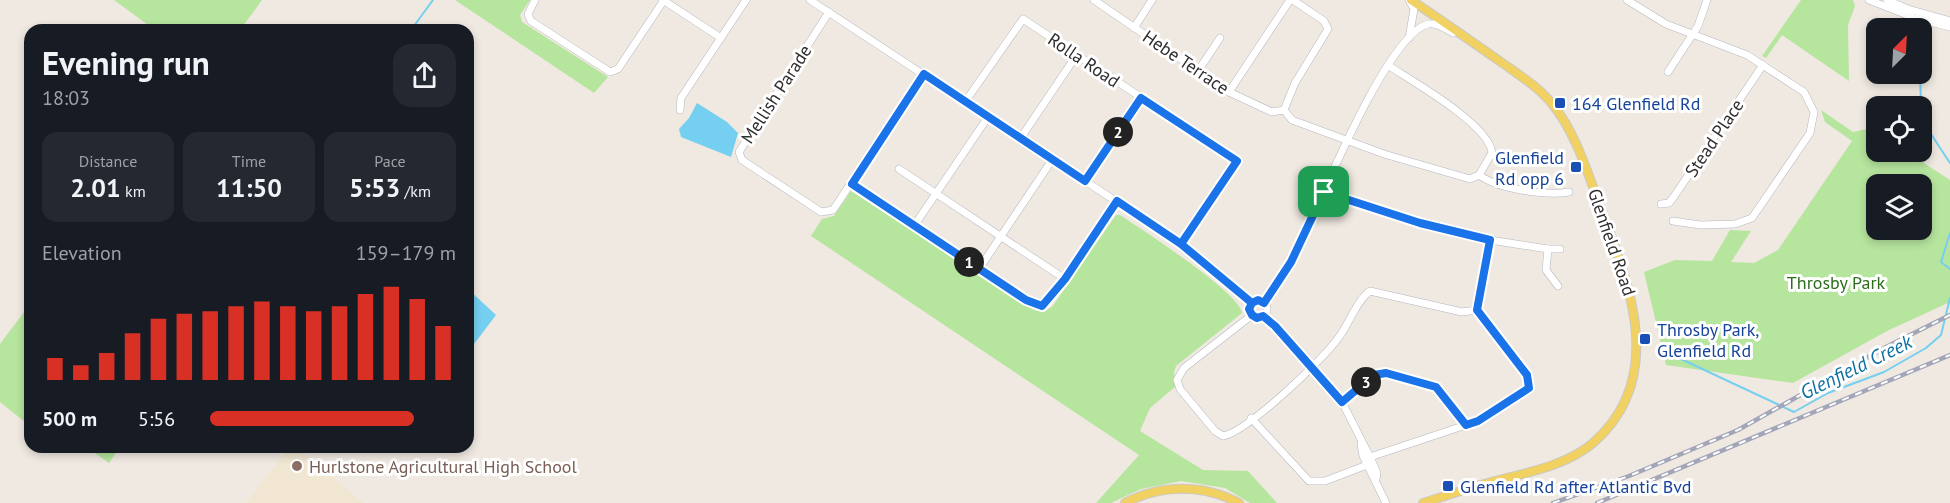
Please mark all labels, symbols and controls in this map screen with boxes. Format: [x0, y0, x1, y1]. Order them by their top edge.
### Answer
north arrow [1866, 18, 1932, 84]
map controls [1866, 18, 1932, 240]
street label: Hebe Terrace [1138, 25, 1234, 99]
street label: Rolla Road [1044, 28, 1124, 92]
street label: Mellish Parade [736, 40, 816, 148]
text: Evening run [42, 41, 210, 84]
button: share [393, 44, 456, 107]
text: 18:03 [42, 85, 90, 111]
place label: 164 Glenfield Rd [1572, 92, 1701, 115]
street label: Stead Place [1680, 95, 1748, 181]
marker: 164 Glenfield Rd [1553, 96, 1567, 110]
button: locate [1866, 96, 1932, 162]
pin: 2 [1103, 117, 1133, 147]
text: 2 [1113, 122, 1123, 142]
place label: Glenfield Rd opp 6 [1495, 146, 1564, 190]
text: Distance [79, 151, 137, 171]
text: Time [232, 151, 266, 171]
text: Pace [374, 151, 406, 171]
marker: Glenfield Rd opp 6 [1569, 160, 1583, 174]
pin [1298, 166, 1349, 217]
text: 2.01 [70, 171, 121, 204]
text: 11:50 [216, 171, 282, 204]
text: 5:53 [349, 171, 400, 204]
button: layers [1866, 174, 1932, 240]
icon: arrive [1307, 175, 1340, 208]
text: km [121, 181, 146, 201]
text: /km [400, 181, 431, 201]
street label: Glenfield Road [1583, 185, 1641, 299]
text: Elevation [42, 240, 122, 266]
text: 159–179 m [356, 240, 456, 266]
pin: 1 [954, 247, 984, 277]
text: 1 [964, 252, 974, 272]
park label: Throsby Park [1787, 271, 1886, 294]
place label: Throsby Park, Glenfield Rd [1657, 318, 1759, 362]
water label: Glenfield Creek [1796, 328, 1917, 405]
marker: Throsby Park, Glenfield Rd [1638, 332, 1652, 346]
pin: 3 [1351, 367, 1381, 397]
text: 3 [1361, 372, 1371, 392]
text: 500 m [42, 406, 97, 432]
text: 5:56 [138, 406, 175, 432]
place label: Hurlstone Agricultural High School [309, 455, 577, 478]
marker: Hurlstone Agricultural High School [290, 459, 304, 473]
place label: Glenfield Rd after Atlantic Bvd [1460, 475, 1692, 498]
marker: Glenfield Rd after Atlantic Bvd [1441, 479, 1455, 493]

